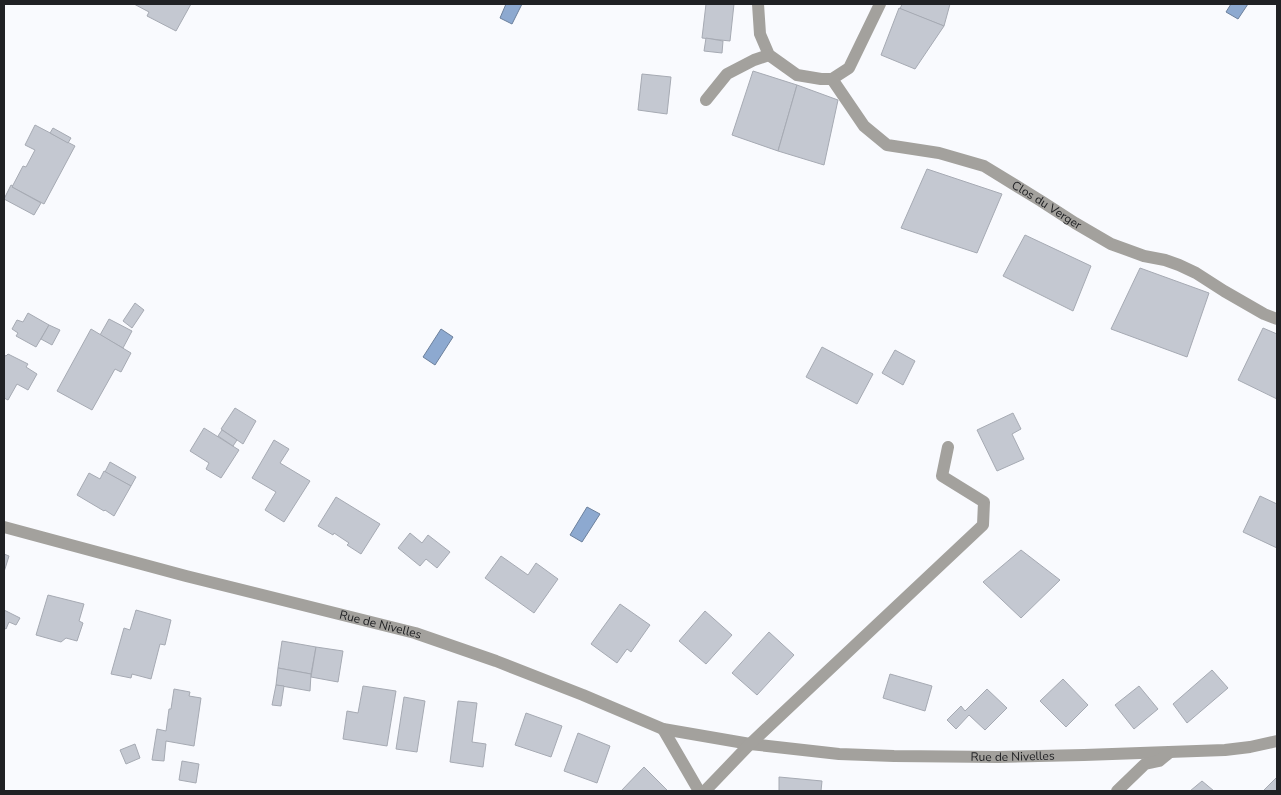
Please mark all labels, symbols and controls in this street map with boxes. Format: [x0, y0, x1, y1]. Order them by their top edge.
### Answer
street label: Clos du Verger [1009, 177, 1085, 234]
street label: Rue de Nivelles [338, 607, 424, 643]
street label: Rue de Nivelles [970, 748, 1055, 765]

